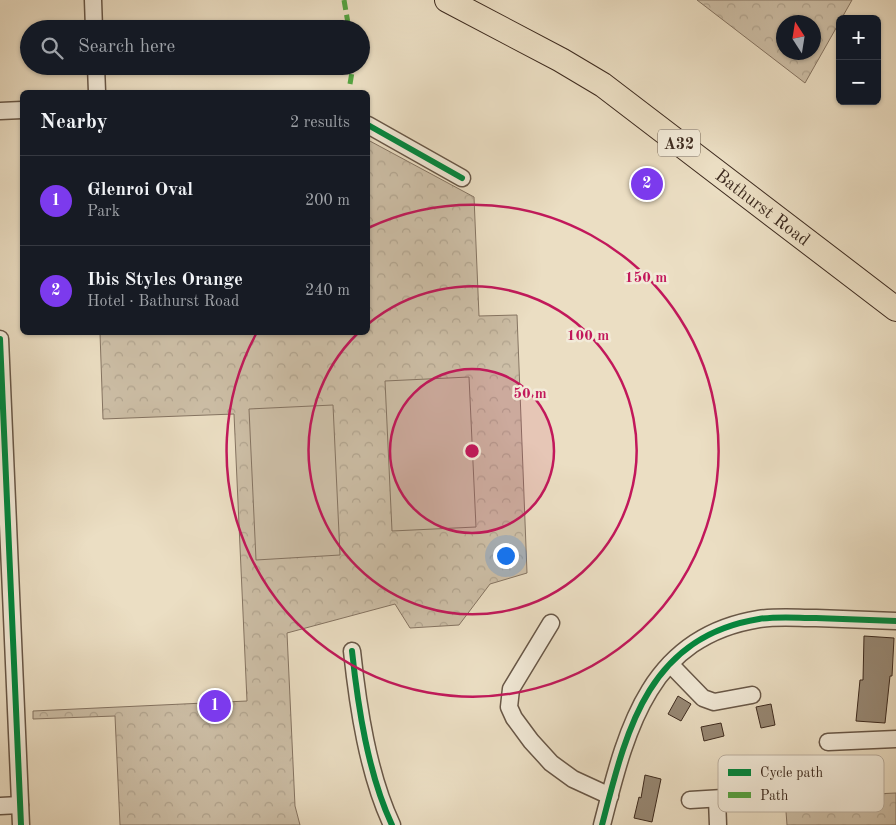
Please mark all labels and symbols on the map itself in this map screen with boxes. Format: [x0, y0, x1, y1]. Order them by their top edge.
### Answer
north arrow [776, 15, 821, 60]
road number: A32 [658, 130, 700, 156]
pin: 2 [631, 165, 663, 203]
street label: Bathurst Road [712, 166, 813, 250]
text: 150 m [625, 271, 667, 286]
text: 100 m [567, 329, 609, 344]
text: 50 m [513, 387, 547, 402]
centre of rings [463, 442, 481, 460]
your location [493, 543, 519, 569]
pin: 1 [199, 687, 231, 725]
legend [718, 755, 884, 812]
text: Cycle path [760, 766, 823, 780]
text: Path [760, 789, 789, 803]

